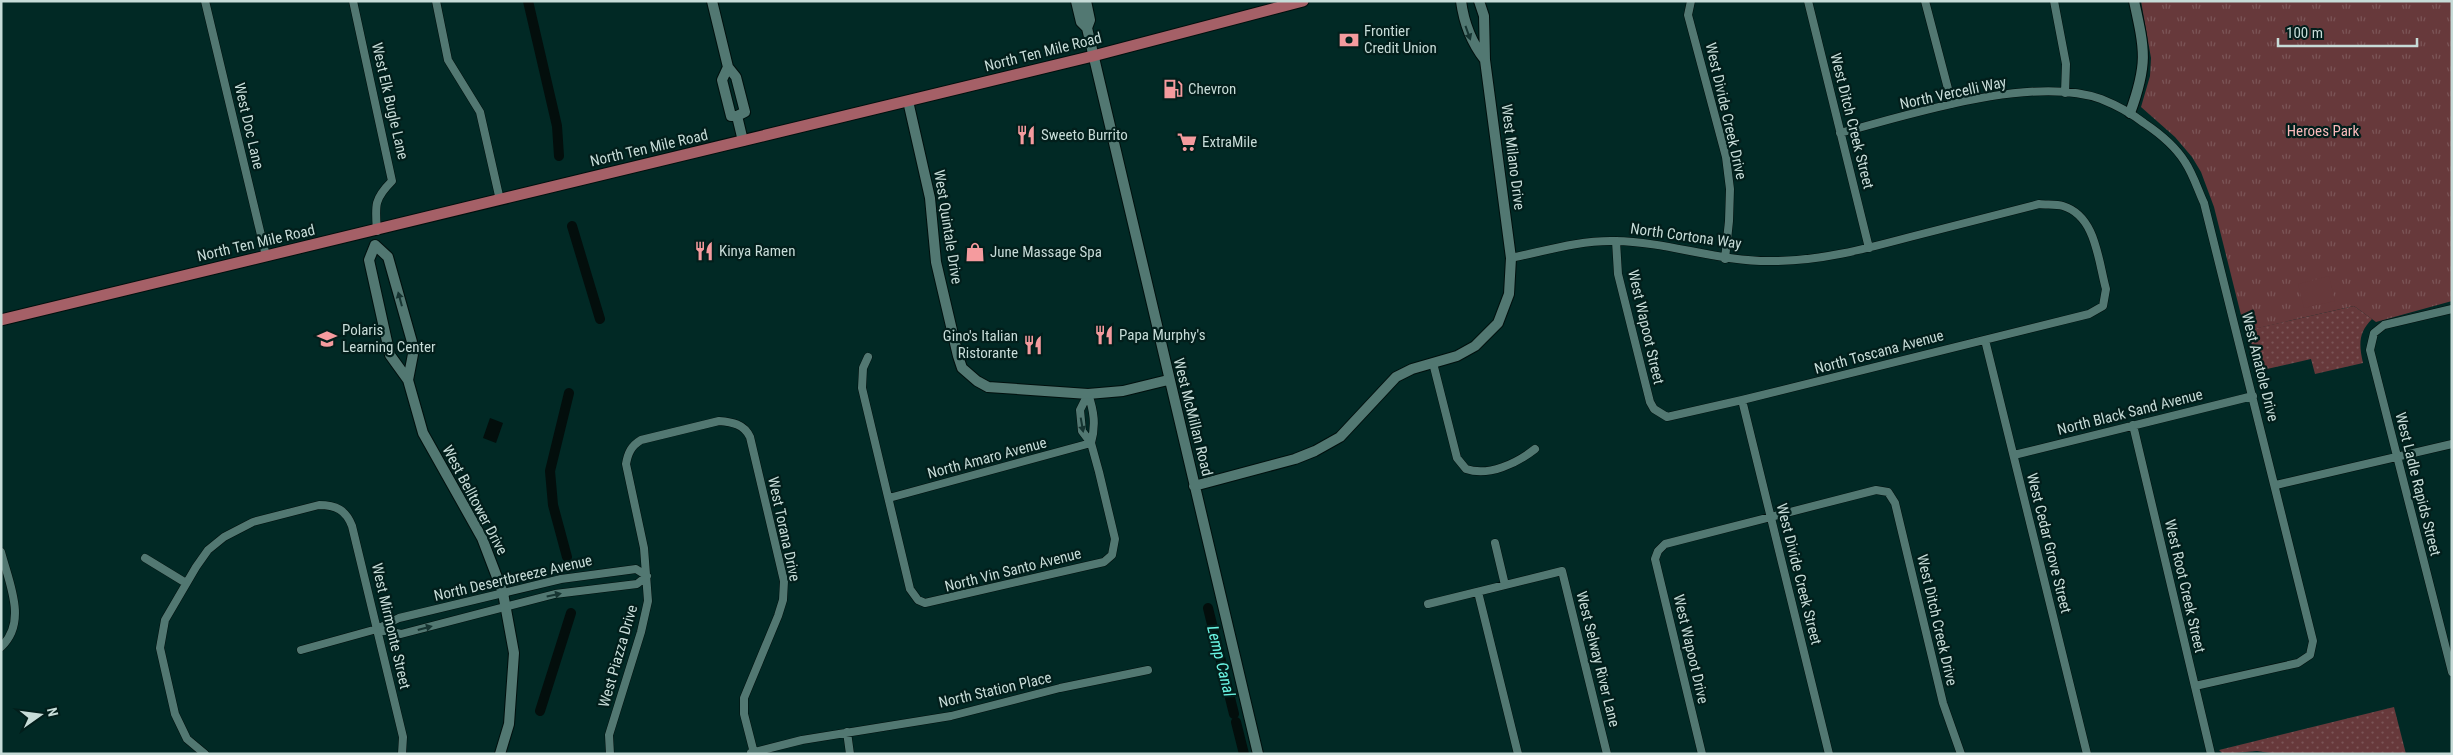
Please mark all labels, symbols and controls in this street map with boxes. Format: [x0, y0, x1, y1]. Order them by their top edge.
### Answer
scale bar [2278, 15, 2417, 47]
place label: Frontier Credit Union [1364, 22, 1437, 57]
text: 100 m [2286, 24, 2323, 42]
one-way arrow [1465, 26, 1473, 40]
street label: North Ten Mile Road [982, 29, 1104, 75]
bank icon: Frontier Credit Union [1338, 29, 1360, 51]
street label: West Elk Bugle Lane [368, 41, 412, 161]
street label: West Divide Creek Drive [1701, 41, 1751, 181]
street label: West Ditch Creek Street [1826, 51, 1878, 191]
street label: North Vercelli Way [1898, 73, 2008, 113]
fuel station icon: Chevron [1162, 78, 1184, 100]
place label: Chevron [1188, 80, 1236, 98]
street label: West Doc Lane [230, 81, 268, 171]
street label: West Milano Drive [1498, 103, 1528, 211]
park label: Heroes Park [2287, 122, 2359, 140]
restaurant icon: Sweeto Burrito [1015, 124, 1037, 146]
street label: North Ten Mile Road [588, 126, 710, 170]
place label: Sweeto Burrito [1041, 126, 1128, 144]
supermarket icon: ExtraMile [1176, 131, 1198, 153]
place label: ExtraMile [1202, 133, 1257, 151]
street label: West Quintale Drive [930, 169, 966, 285]
street label: North Cortona Way [1629, 219, 1743, 253]
street label: North Ten Mile Road [195, 221, 317, 265]
restaurant icon: Kinya Ramen [693, 240, 715, 262]
shop icon: June Massage Spa [964, 241, 986, 263]
place label: Kinya Ramen [719, 242, 795, 260]
place label: June Massage Spa [990, 243, 1102, 261]
street label: West Wapoot Street [1624, 268, 1668, 386]
one-way arrow [395, 291, 403, 306]
street label: West Anatole Drive [2238, 311, 2282, 423]
place label: Polaris Learning Center [342, 321, 436, 356]
restaurant icon: Papa Murphy's [1093, 324, 1115, 346]
place label: Papa Murphy's [1119, 326, 1206, 344]
street label: North Toscana Avenue [1812, 326, 1946, 378]
place label: Gino's Italian Ristorante [943, 327, 1018, 362]
school or university icon: Polaris Learning Center [316, 328, 338, 350]
restaurant icon: Gino's Italian Ristorante [1022, 334, 1044, 356]
street label: West McMillan Road [1170, 356, 1216, 478]
street label: North Black Sand Avenue [2055, 385, 2205, 439]
street label: West Ladle Rapids Street [2391, 410, 2445, 558]
one-way arrow [1079, 417, 1087, 433]
street label: North Amaro Avenue [925, 433, 1049, 483]
street label: West Belltower Drive [439, 442, 511, 558]
street label: West Cedar Grove Street [2023, 471, 2075, 615]
street label: West Torana Drive [764, 475, 804, 583]
street label: West Divide Creek Street [1773, 501, 1825, 647]
street label: West Root Creek Street [2161, 518, 2209, 654]
street label: North Vin Santo Avenue [943, 544, 1083, 596]
street label: North Desertbreeze Avenue [432, 551, 594, 605]
street label: West Ditch Creek Drive [1913, 553, 1961, 687]
street label: West Mirmonte Street [368, 561, 414, 691]
street label: West Selway River Lane [1572, 589, 1624, 729]
one-way arrow [546, 591, 561, 599]
street label: West Wapoot Drive [1670, 593, 1712, 705]
street label: West Piazza Drive [595, 603, 641, 709]
one-way arrow [417, 623, 432, 631]
water label: Lemp Canal [1203, 624, 1239, 699]
street label: North Station Place [937, 668, 1053, 712]
north arrow [15, 690, 65, 740]
text: N [44, 706, 61, 718]

